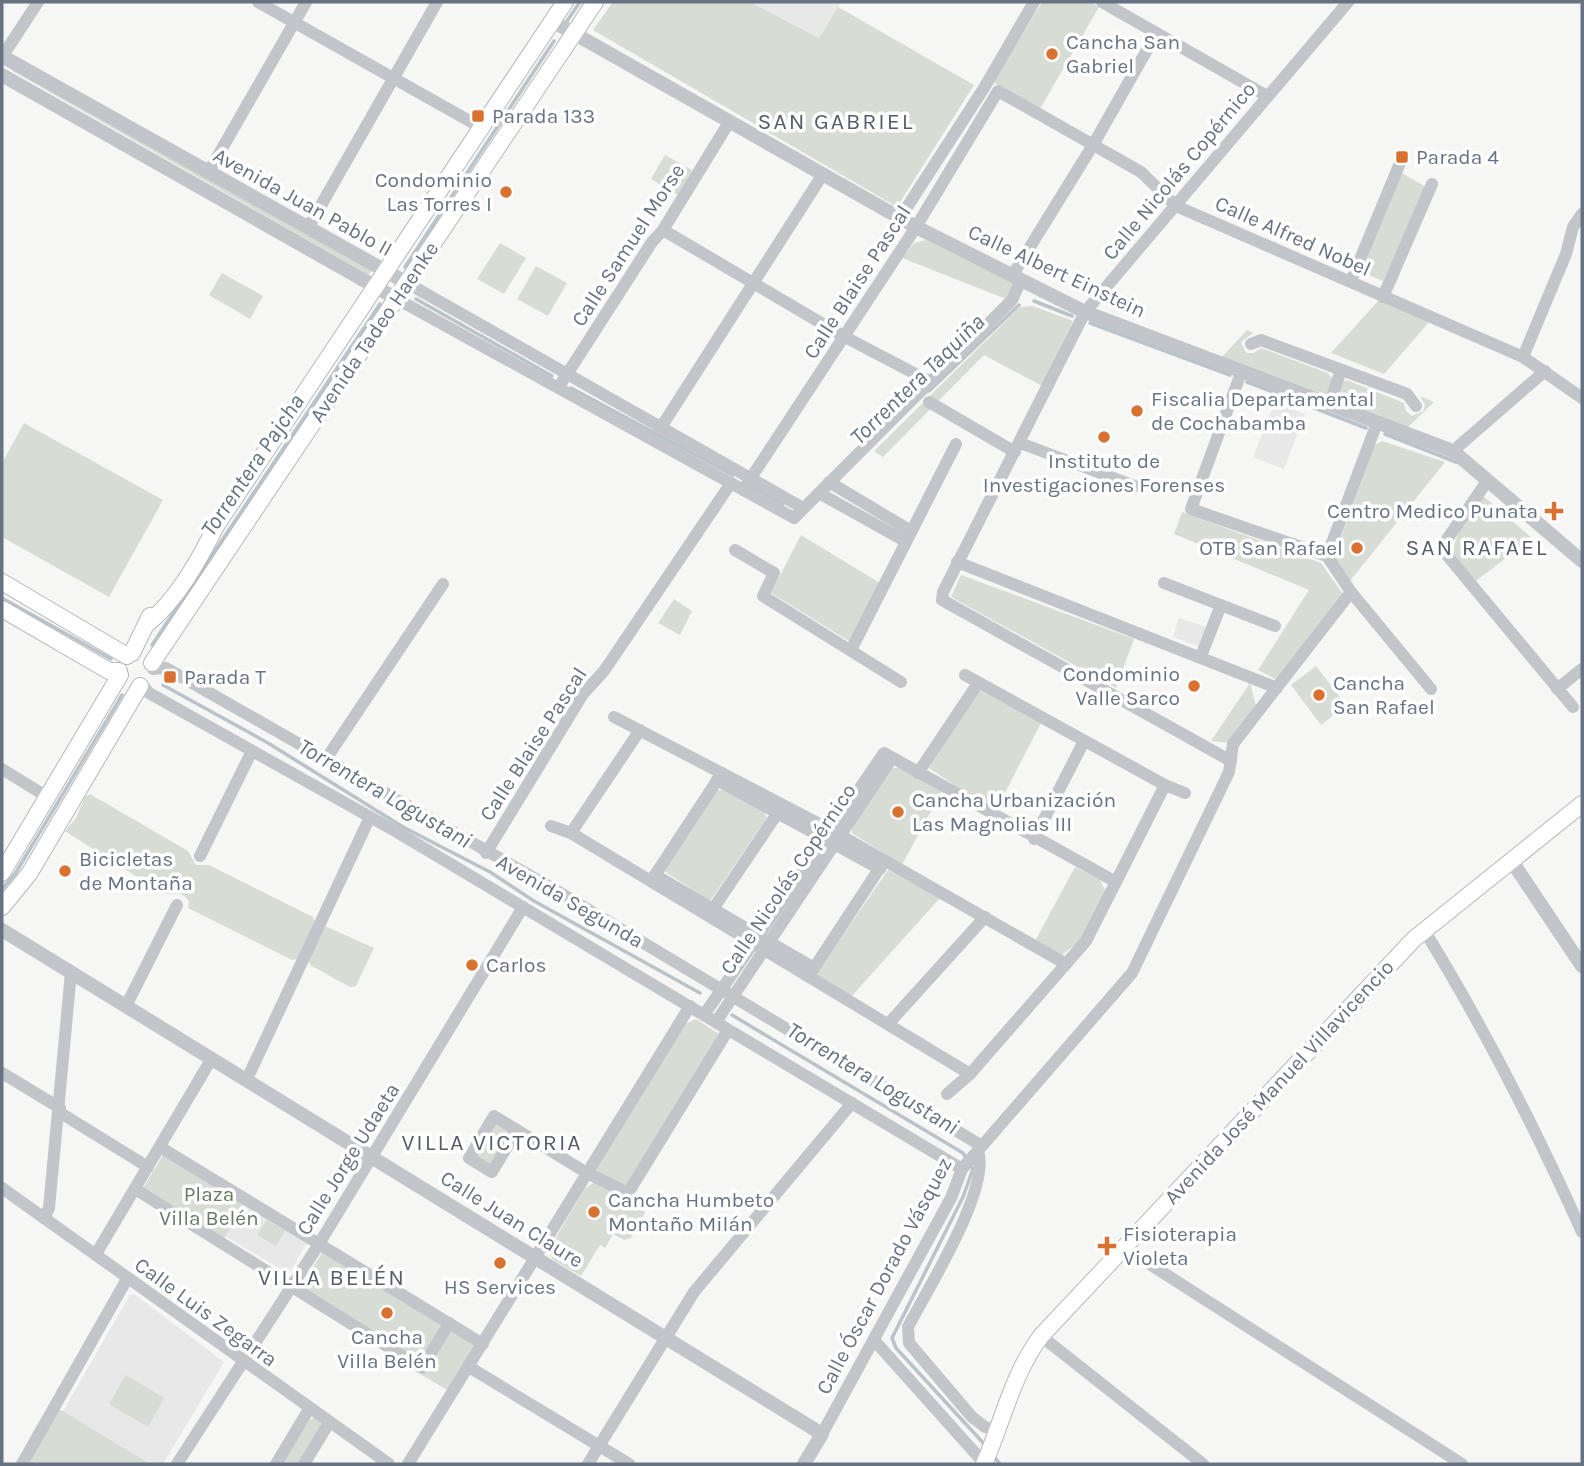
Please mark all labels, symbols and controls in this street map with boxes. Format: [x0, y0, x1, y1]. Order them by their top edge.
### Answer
place label: Cancha San Gabriel [1066, 30, 1180, 78]
marker: Cancha San Gabriel [1044, 46, 1060, 62]
street label: Calle Nicolás Copérnico [1098, 77, 1260, 265]
place label: Parada 133 [492, 104, 595, 128]
marker: Parada 133 [470, 108, 486, 124]
district label: SAN GABRIEL [758, 108, 914, 135]
street label: Avenida Juan Pablo II [209, 143, 397, 261]
place label: Parada 4 [1416, 145, 1499, 169]
marker: Parada 4 [1394, 149, 1410, 165]
street label: Calle Samuel Morse [566, 159, 690, 331]
place label: Condominio Las Torres I [375, 168, 492, 216]
marker: Condominio Las Torres I [498, 184, 514, 200]
street label: Calle Alfred Nobel [1211, 191, 1375, 281]
street label: Calle Blaise Pascal [798, 201, 916, 363]
street label: Calle Albert Einstein [964, 219, 1150, 323]
street label: Avenida Tadeo Haenke [305, 237, 443, 427]
water label: Torrentera Taquiña [844, 308, 990, 450]
place label: Fiscalia Departamental de Cochabamba [1151, 387, 1374, 435]
water label: Torrentera Pajcha [195, 389, 310, 542]
marker: Fiscalia Departamental de Cochabamba [1129, 403, 1145, 419]
marker: Instituto de Investigaciones Forenses [1096, 429, 1112, 445]
place label: Instituto de Investigaciones Forenses [983, 449, 1225, 497]
place label: Centro Medico Punata [1327, 499, 1538, 523]
marker: Centro Medico Punata [1544, 501, 1564, 521]
district label: SAN RAFAEL [1405, 534, 1549, 561]
place label: OTB San Rafael [1199, 536, 1343, 560]
marker: OTB San Rafael [1349, 540, 1365, 556]
place label: Condominio Valle Sarco [1063, 662, 1180, 710]
street label: Calle Blaise Pascal [474, 663, 592, 825]
place label: Parada T [184, 665, 266, 689]
marker: Parada T [162, 669, 178, 685]
place label: Cancha San Rafael [1333, 671, 1435, 719]
marker: Condominio Valle Sarco [1186, 678, 1202, 694]
marker: Cancha San Rafael [1311, 687, 1327, 703]
water label: Torrentera Logustani [293, 733, 476, 854]
street label: Calle Nicolás Copérnico [715, 779, 861, 979]
place label: Cancha Urbanización Las Magnolias III [912, 788, 1116, 836]
marker: Cancha Urbanización Las Magnolias III [890, 804, 906, 820]
place label: Bicicletas de Montaña [79, 847, 193, 895]
street label: Avenida Segunda [492, 849, 648, 953]
marker: Bicicletas de Montaña [57, 863, 73, 879]
place label: Carlos [486, 953, 546, 977]
street label: Avenida José Manuel Villavicencio [1159, 955, 1399, 1209]
marker: Carlos [464, 957, 480, 973]
water label: Torrentera Logustani [782, 1016, 964, 1140]
street label: Calle Jorge Udaeta [292, 1079, 404, 1239]
district label: VILLA VICTORIA [401, 1129, 583, 1156]
street label: Calle Óscar Dorado Vásquez [811, 1154, 957, 1398]
street label: Calle Juan Claure [436, 1165, 588, 1273]
park label: Plaza Villa Belén [159, 1182, 259, 1230]
place label: Cancha Humbeto Montaño Milán [608, 1188, 774, 1236]
marker: Cancha Humbeto Montaño Milán [586, 1204, 602, 1220]
place label: Fisioterapia Violeta [1123, 1222, 1237, 1270]
marker: Fisioterapia Violeta [1097, 1236, 1117, 1256]
street label: Calle Luis Zegarra [130, 1252, 282, 1372]
marker: HS Services [492, 1255, 508, 1271]
district label: VILLA BELÉN [258, 1264, 406, 1291]
place label: HS Services [444, 1275, 556, 1299]
marker: Cancha Villa Belén [379, 1305, 395, 1321]
place label: Cancha Villa Belén [337, 1325, 437, 1373]

